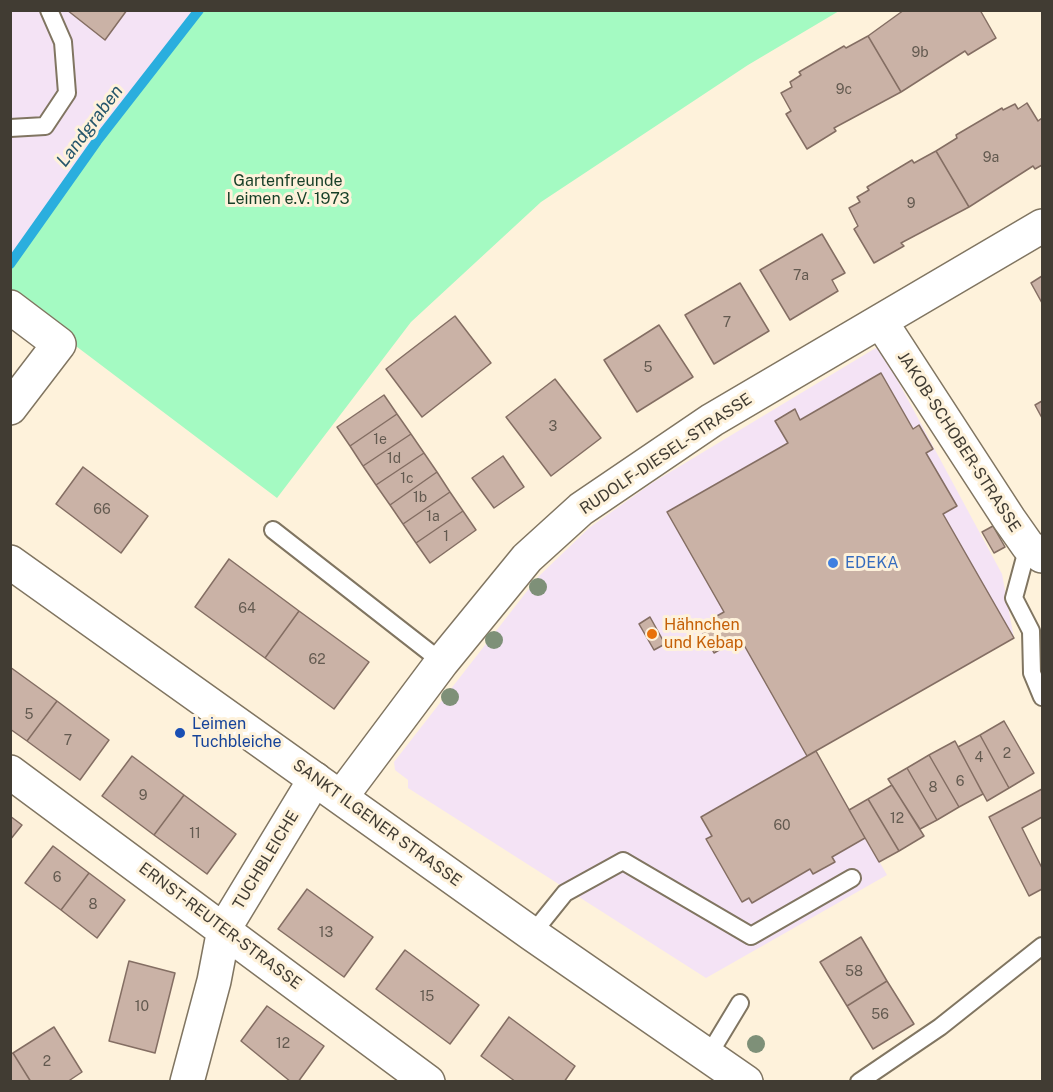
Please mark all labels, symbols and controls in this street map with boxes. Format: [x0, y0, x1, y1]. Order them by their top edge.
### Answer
house number: 9b [911, 45, 929, 61]
water label: Landgraben [52, 81, 128, 171]
house number: 9c [836, 82, 852, 98]
house number: 9a [983, 150, 999, 166]
park label: Gartenfreunde Leimen e.V. 1973 [226, 171, 350, 209]
house number: 9 [907, 196, 915, 212]
house number: 7a [793, 268, 809, 284]
house number: 7 [723, 315, 731, 331]
street label: JAKOB-SCHOBER-STRASSE [893, 348, 1025, 536]
house number: 5 [644, 360, 652, 376]
street label: RUDOLF-DIESEL-STRASSE [576, 389, 756, 519]
house number: 3 [549, 419, 557, 435]
house number: 1e [373, 432, 387, 448]
house number: 1d [387, 451, 401, 467]
house number: 1c [400, 471, 414, 487]
house number: 1b [413, 490, 427, 506]
house number: 66 [93, 502, 111, 518]
house number: 1a [426, 509, 440, 525]
house number: 1 [443, 529, 449, 545]
place label: EDEKA [845, 553, 899, 573]
marker: EDEKA [826, 556, 840, 570]
house number: 64 [238, 601, 256, 617]
place label: Hähnchen und Kebap [664, 615, 743, 653]
marker: Hähnchen und Kebap [645, 627, 659, 641]
house number: 62 [308, 652, 326, 668]
house number: 5 [25, 707, 33, 723]
place label: Leimen Tuchbleiche [192, 714, 282, 752]
marker: Leimen Tuchbleiche [173, 726, 187, 740]
house number: 7 [64, 733, 72, 749]
house number: 2 [1003, 746, 1011, 762]
house number: 4 [975, 750, 983, 766]
street label: SANKT ILGENER STRASSE [289, 755, 465, 891]
house number: 6 [956, 774, 964, 790]
house number: 8 [928, 780, 938, 796]
house number: 9 [139, 788, 147, 804]
street label: TUCHBLEICHE [229, 807, 303, 913]
house number: 12 [890, 811, 904, 827]
house number: 60 [773, 818, 791, 834]
house number: 11 [189, 826, 201, 842]
street label: ERNST-REUTER-STRASSE [135, 859, 305, 993]
house number: 6 [53, 870, 61, 886]
house number: 8 [88, 897, 98, 913]
house number: 13 [319, 925, 333, 941]
house number: 58 [845, 964, 863, 980]
house number: 15 [420, 989, 434, 1005]
house number: 10 [135, 999, 149, 1015]
house number: 56 [871, 1007, 889, 1023]
house number: 12 [276, 1036, 290, 1052]
house number: 2 [43, 1054, 51, 1070]

